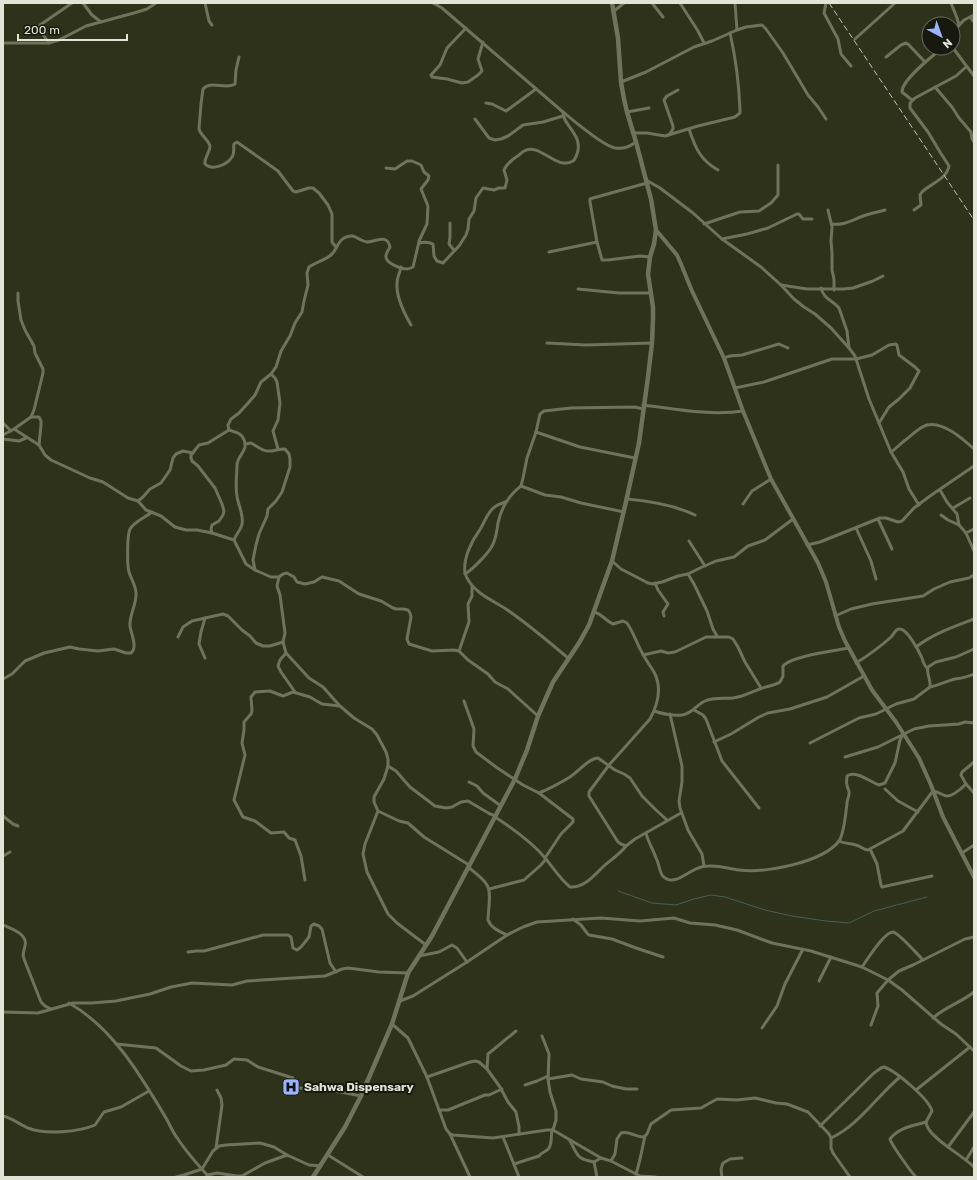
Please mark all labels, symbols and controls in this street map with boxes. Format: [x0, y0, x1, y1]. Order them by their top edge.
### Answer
scale bar [18, 16, 127, 42]
north arrow [921, 16, 961, 56]
text: 200 m [24, 23, 60, 37]
text: N [940, 36, 954, 51]
hospital icon: Sahwa Dispensary [281, 1077, 301, 1097]
place label: Sahwa Dispensary [304, 1080, 414, 1094]

